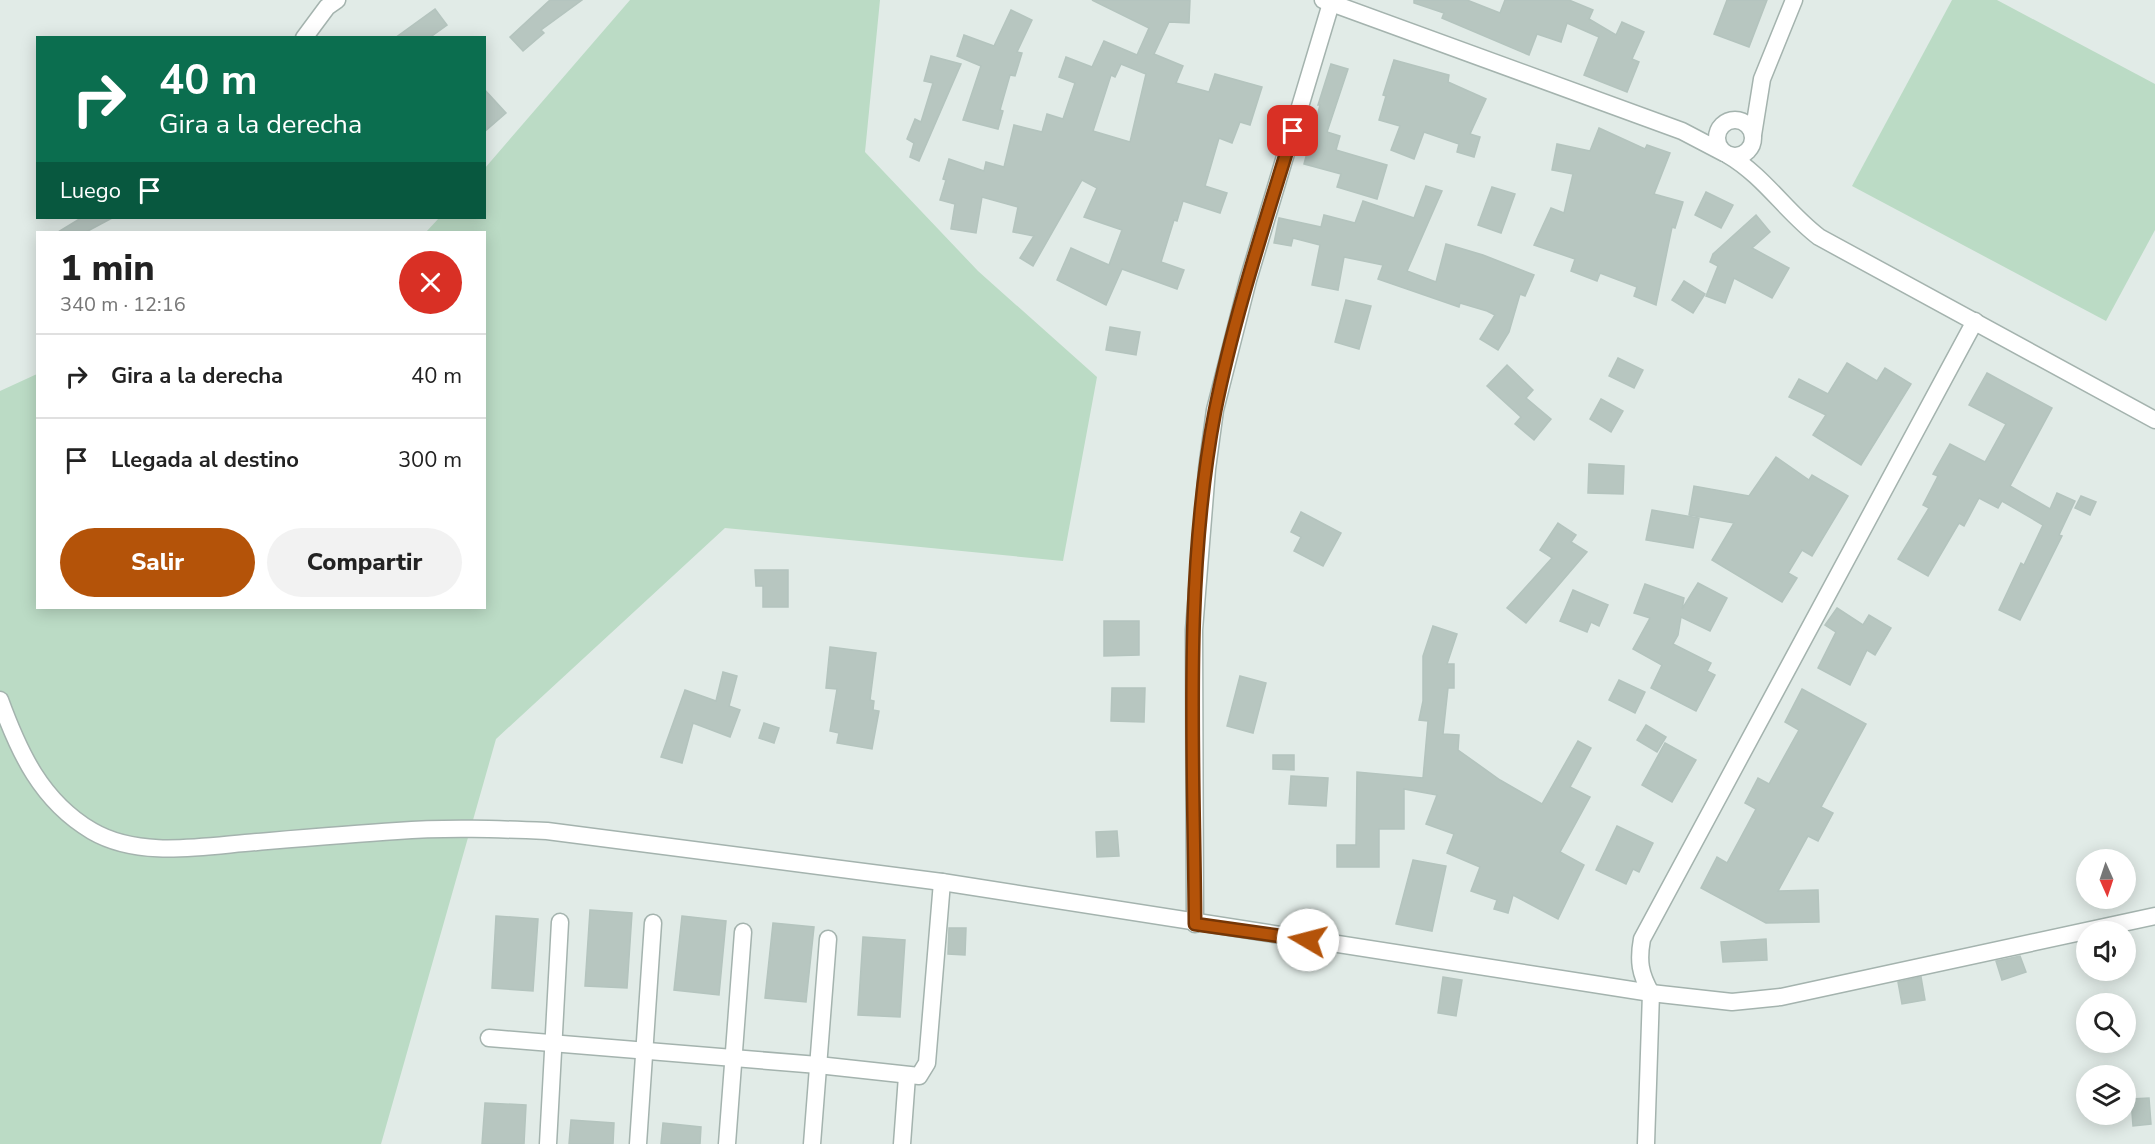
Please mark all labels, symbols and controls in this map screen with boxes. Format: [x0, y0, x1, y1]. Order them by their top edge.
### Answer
text: 40 m [159, 52, 258, 109]
icon: right [60, 60, 138, 138]
pin [1267, 105, 1318, 156]
text: Gira a la derecha [159, 106, 362, 143]
icon: arrive [1276, 114, 1309, 147]
icon: arrive [133, 174, 166, 207]
text: Luego [60, 176, 121, 206]
text: 1 min [60, 244, 155, 293]
button: close [399, 251, 462, 314]
text: 340 m · 12:16 [60, 291, 186, 318]
icon: right [60, 360, 93, 393]
text: Gira a la derecha [111, 361, 283, 391]
text: 40 m [411, 361, 462, 391]
icon: arrive [60, 444, 93, 477]
text: Llegada al destino [111, 445, 299, 475]
text: 300 m [398, 445, 462, 475]
button: Salir [60, 528, 255, 597]
button: Compartir [267, 528, 462, 597]
north arrow [2076, 849, 2136, 909]
map controls [2076, 849, 2136, 1125]
position arrow [1276, 908, 1340, 972]
button: sound [2076, 921, 2136, 981]
button: search [2076, 993, 2136, 1053]
button: layers [2076, 1065, 2136, 1125]

